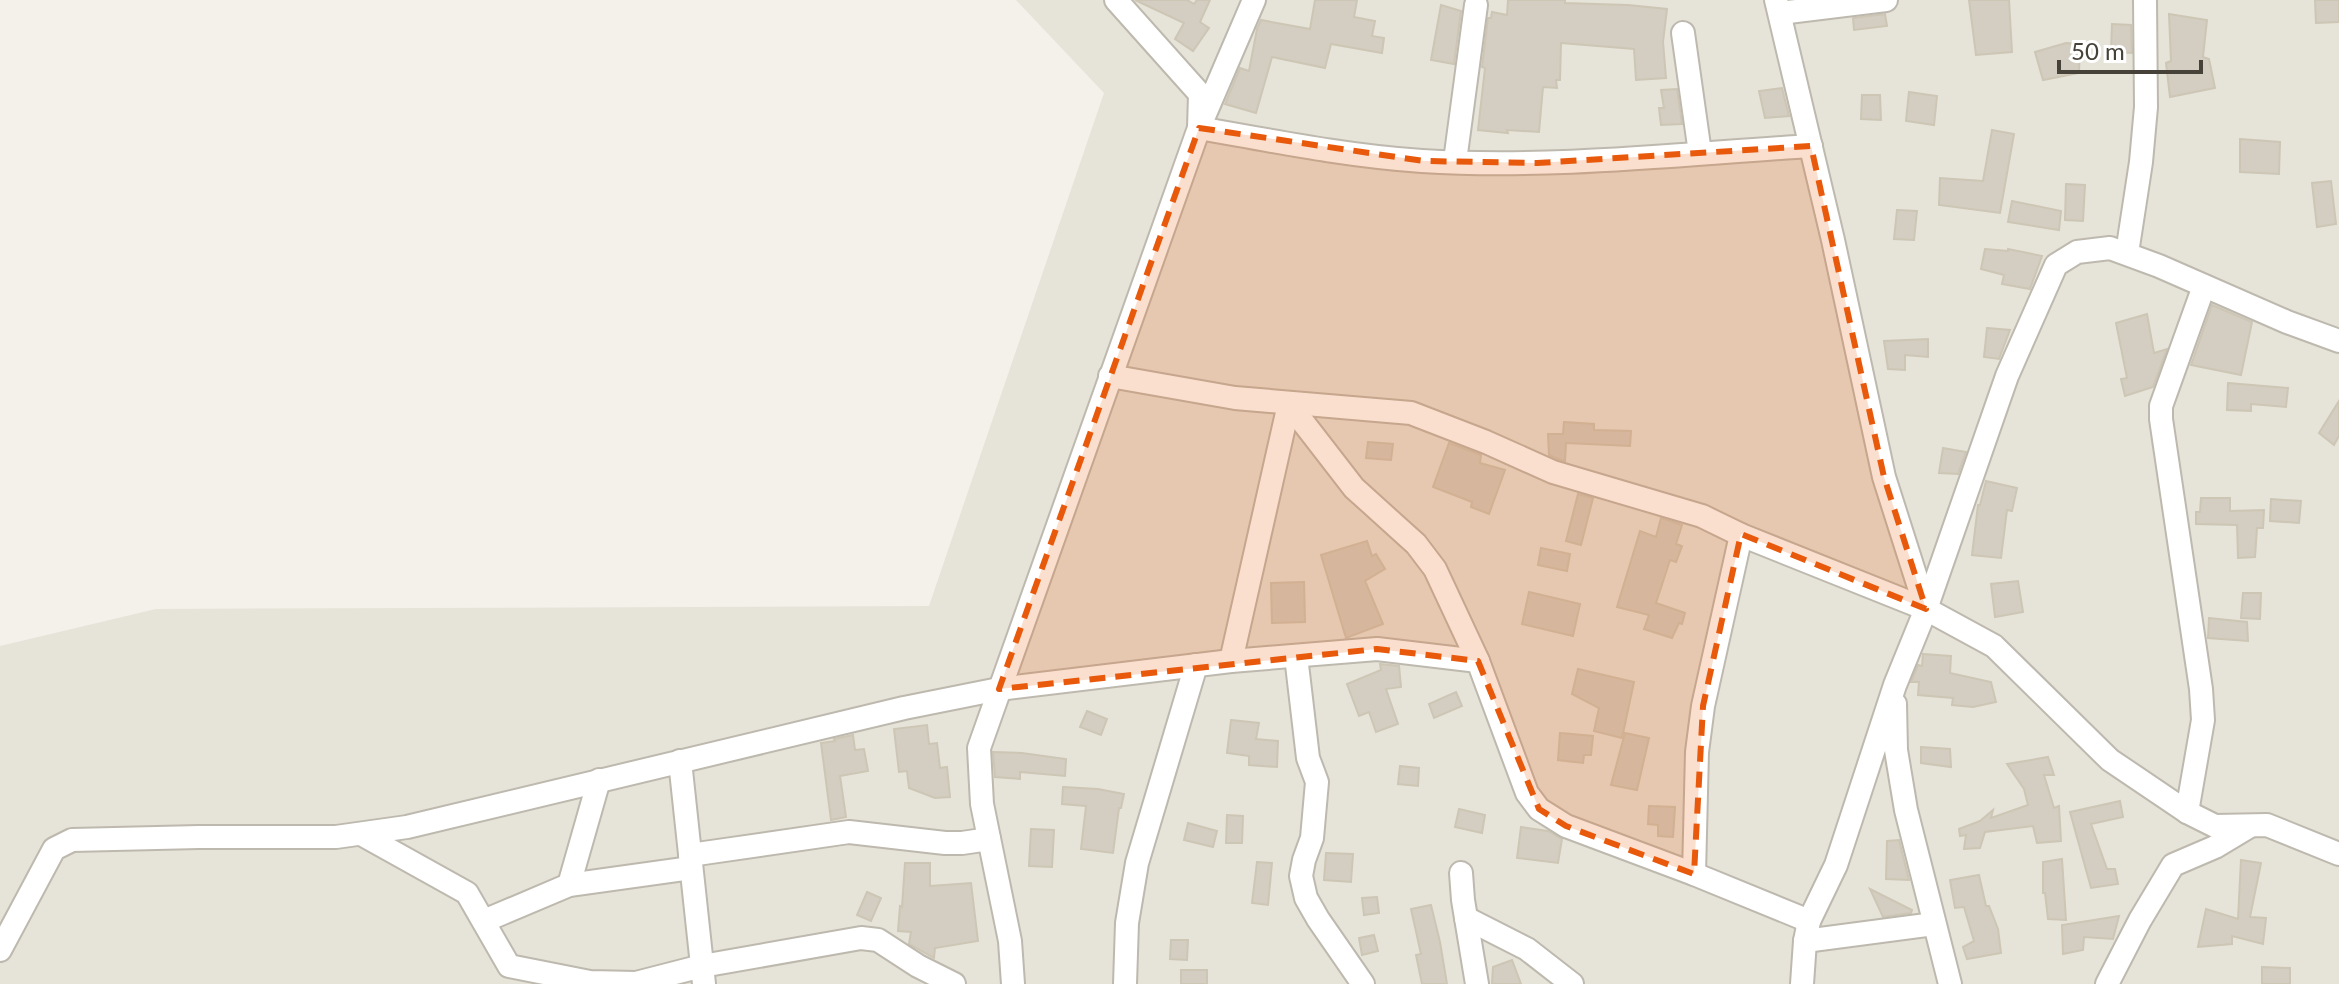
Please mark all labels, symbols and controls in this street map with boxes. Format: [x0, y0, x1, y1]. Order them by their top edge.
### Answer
scale bar [2059, 24, 2201, 74]
text: 50 m [2071, 36, 2125, 65]

